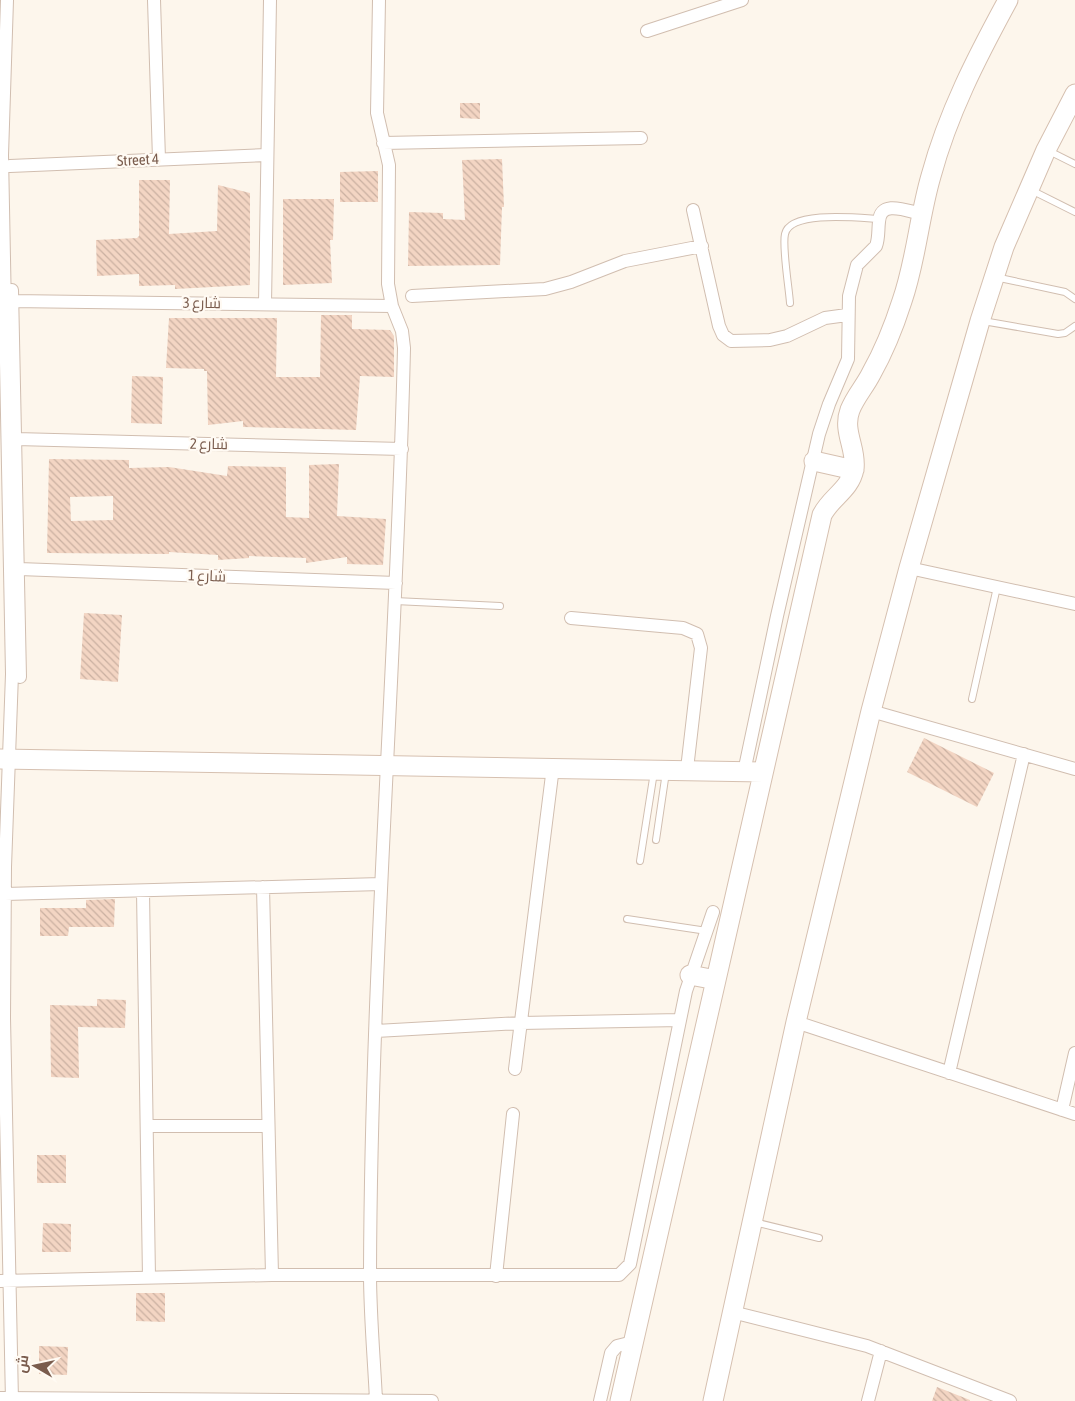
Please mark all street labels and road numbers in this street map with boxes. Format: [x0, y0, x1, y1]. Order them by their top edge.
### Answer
street label: Street 4 [117, 150, 159, 169]
street label: شارع 3 [183, 294, 221, 314]
street label: شارع 2 [190, 435, 228, 455]
street label: شارع 1 [188, 566, 226, 588]

